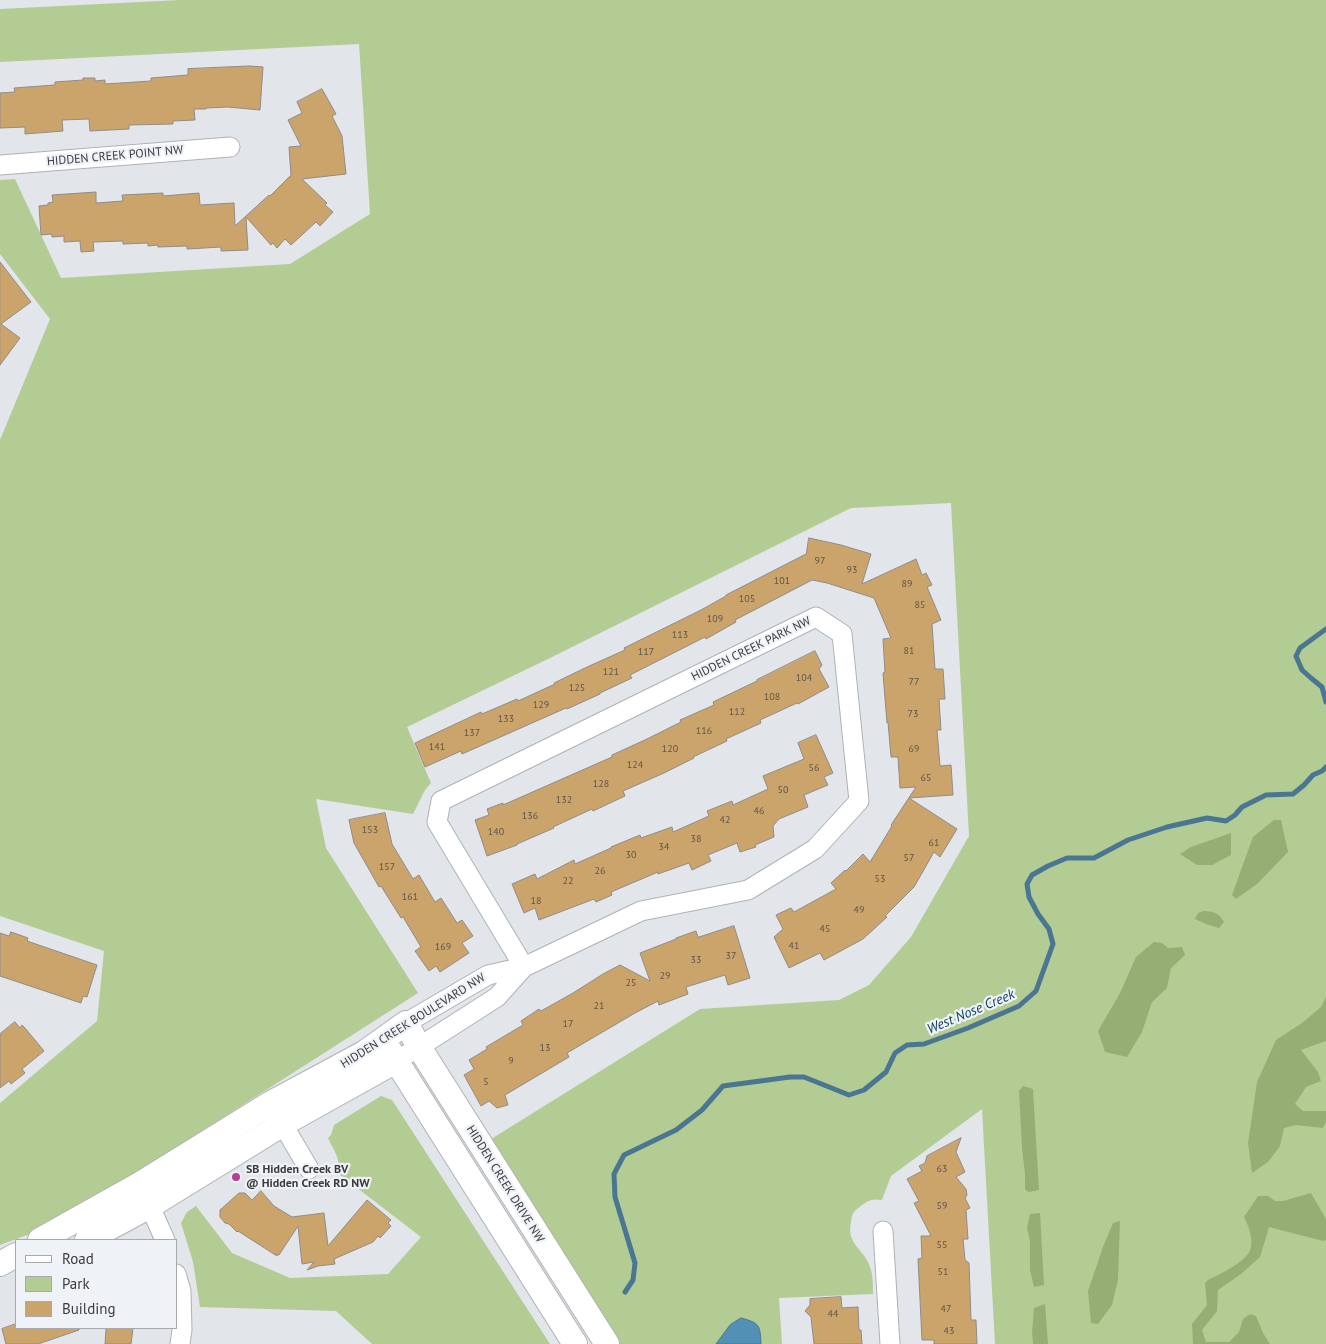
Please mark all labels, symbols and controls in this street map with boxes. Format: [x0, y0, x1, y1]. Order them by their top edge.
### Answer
street label: HIDDEN CREEK POINT NW [46, 143, 184, 169]
house number: 97 [815, 555, 825, 567]
house number: 93 [847, 564, 857, 576]
house number: 101 [774, 575, 790, 587]
house number: 89 [902, 578, 912, 590]
house number: 105 [739, 593, 755, 605]
house number: 85 [915, 599, 925, 611]
house number: 109 [707, 613, 723, 625]
street label: HIDDEN CREEK PARK NW [689, 614, 813, 684]
house number: 113 [672, 629, 688, 641]
house number: 81 [904, 645, 914, 657]
house number: 117 [638, 646, 654, 658]
house number: 121 [603, 666, 619, 678]
house number: 104 [796, 672, 812, 684]
house number: 77 [909, 676, 919, 688]
house number: 125 [569, 682, 585, 694]
house number: 108 [764, 691, 780, 703]
house number: 129 [533, 699, 549, 711]
house number: 112 [729, 706, 745, 718]
house number: 73 [908, 708, 918, 720]
house number: 133 [498, 713, 514, 725]
house number: 116 [696, 725, 712, 737]
house number: 137 [464, 727, 480, 739]
house number: 141 [429, 741, 445, 753]
house number: 120 [662, 743, 678, 755]
house number: 69 [909, 743, 919, 755]
house number: 124 [627, 759, 643, 771]
house number: 56 [809, 762, 819, 774]
house number: 65 [921, 772, 931, 784]
house number: 128 [593, 778, 609, 790]
house number: 50 [778, 784, 788, 796]
house number: 132 [556, 794, 572, 806]
house number: 46 [754, 805, 764, 817]
house number: 136 [522, 810, 538, 822]
house number: 42 [720, 814, 730, 826]
house number: 153 [362, 824, 378, 836]
house number: 140 [488, 826, 504, 838]
house number: 38 [691, 833, 701, 845]
house number: 61 [929, 837, 939, 849]
house number: 34 [659, 841, 669, 853]
house number: 30 [626, 849, 636, 861]
house number: 57 [904, 852, 914, 864]
house number: 157 [379, 861, 395, 873]
house number: 26 [595, 865, 605, 877]
house number: 53 [875, 873, 885, 885]
house number: 22 [563, 875, 573, 887]
house number: 161 [402, 891, 418, 903]
house number: 18 [531, 895, 541, 907]
house number: 49 [854, 904, 864, 916]
house number: 45 [820, 923, 830, 935]
house number: 41 [789, 940, 799, 952]
house number: 169 [435, 941, 451, 953]
house number: 37 [726, 950, 736, 962]
house number: 33 [691, 954, 701, 966]
house number: 29 [660, 970, 670, 982]
street label: HIDDEN CREEK BOULEVARD NW [338, 971, 488, 1071]
house number: 25 [626, 977, 636, 989]
water label: West Nose Creek [925, 986, 1017, 1038]
house number: 21 [594, 1000, 604, 1012]
house number: 17 [563, 1018, 573, 1030]
house number: 13 [540, 1042, 550, 1054]
house number: 9 [508, 1055, 514, 1067]
house number: 5 [483, 1076, 489, 1088]
street label: HIDDEN CREEK DRIVE NW [463, 1123, 547, 1245]
place label: SB Hidden Creek BV @ Hidden Creek RD NW [246, 1163, 369, 1191]
house number: 63 [937, 1163, 947, 1175]
marker: SB Hidden Creek BV @ Hidden Creek RD NW [230, 1171, 242, 1183]
house number: 59 [937, 1200, 947, 1212]
legend [15, 1239, 178, 1329]
house number: 55 [937, 1239, 947, 1251]
text: Road [62, 1249, 94, 1268]
house number: 51 [938, 1266, 948, 1278]
text: Park [62, 1274, 90, 1293]
text: Building [62, 1299, 116, 1318]
house number: 47 [941, 1303, 951, 1315]
house number: 44 [828, 1308, 838, 1320]
house number: 43 [944, 1325, 954, 1337]

